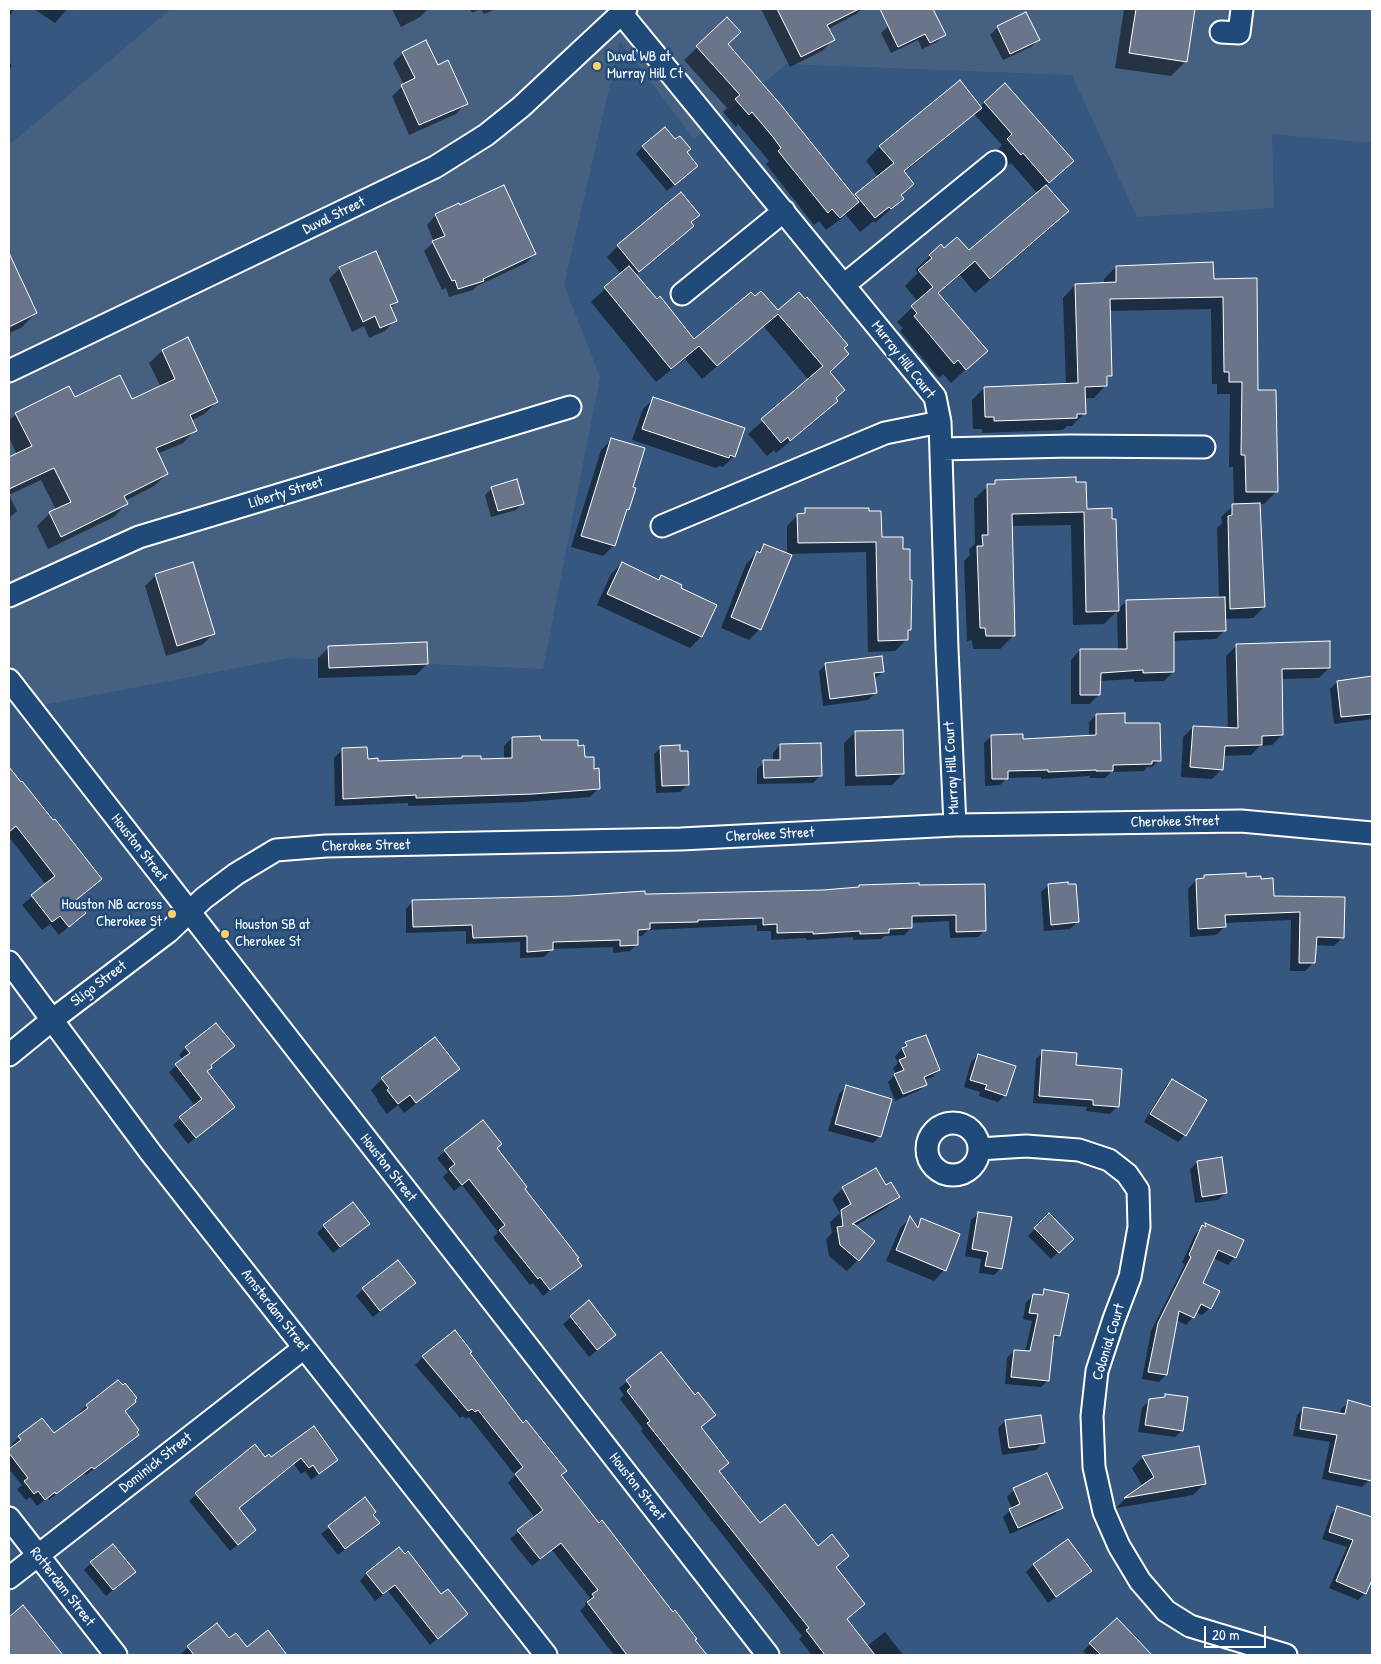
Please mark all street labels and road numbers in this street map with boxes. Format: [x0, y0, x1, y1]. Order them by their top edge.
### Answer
street label: Duval Street [300, 193, 368, 239]
street label: Murray Hill Court [867, 318, 939, 402]
street label: Liberty Street [247, 473, 325, 513]
street label: Murray Hill Court [941, 721, 963, 815]
street label: Houston Street [107, 810, 171, 886]
street label: Cherokee Street [1130, 812, 1220, 832]
street label: Cherokee Street [725, 824, 815, 846]
street label: Cherokee Street [321, 836, 411, 856]
street label: Sligo Street [67, 957, 131, 1011]
street label: Houston Street [356, 1130, 420, 1206]
street label: Amsterdam Street [237, 1266, 313, 1356]
street label: Colonial Court [1089, 1302, 1129, 1382]
street label: Dominick Street [116, 1429, 196, 1497]
street label: Houston Street [605, 1449, 669, 1525]
street label: Rotterdam Street [26, 1544, 98, 1630]

